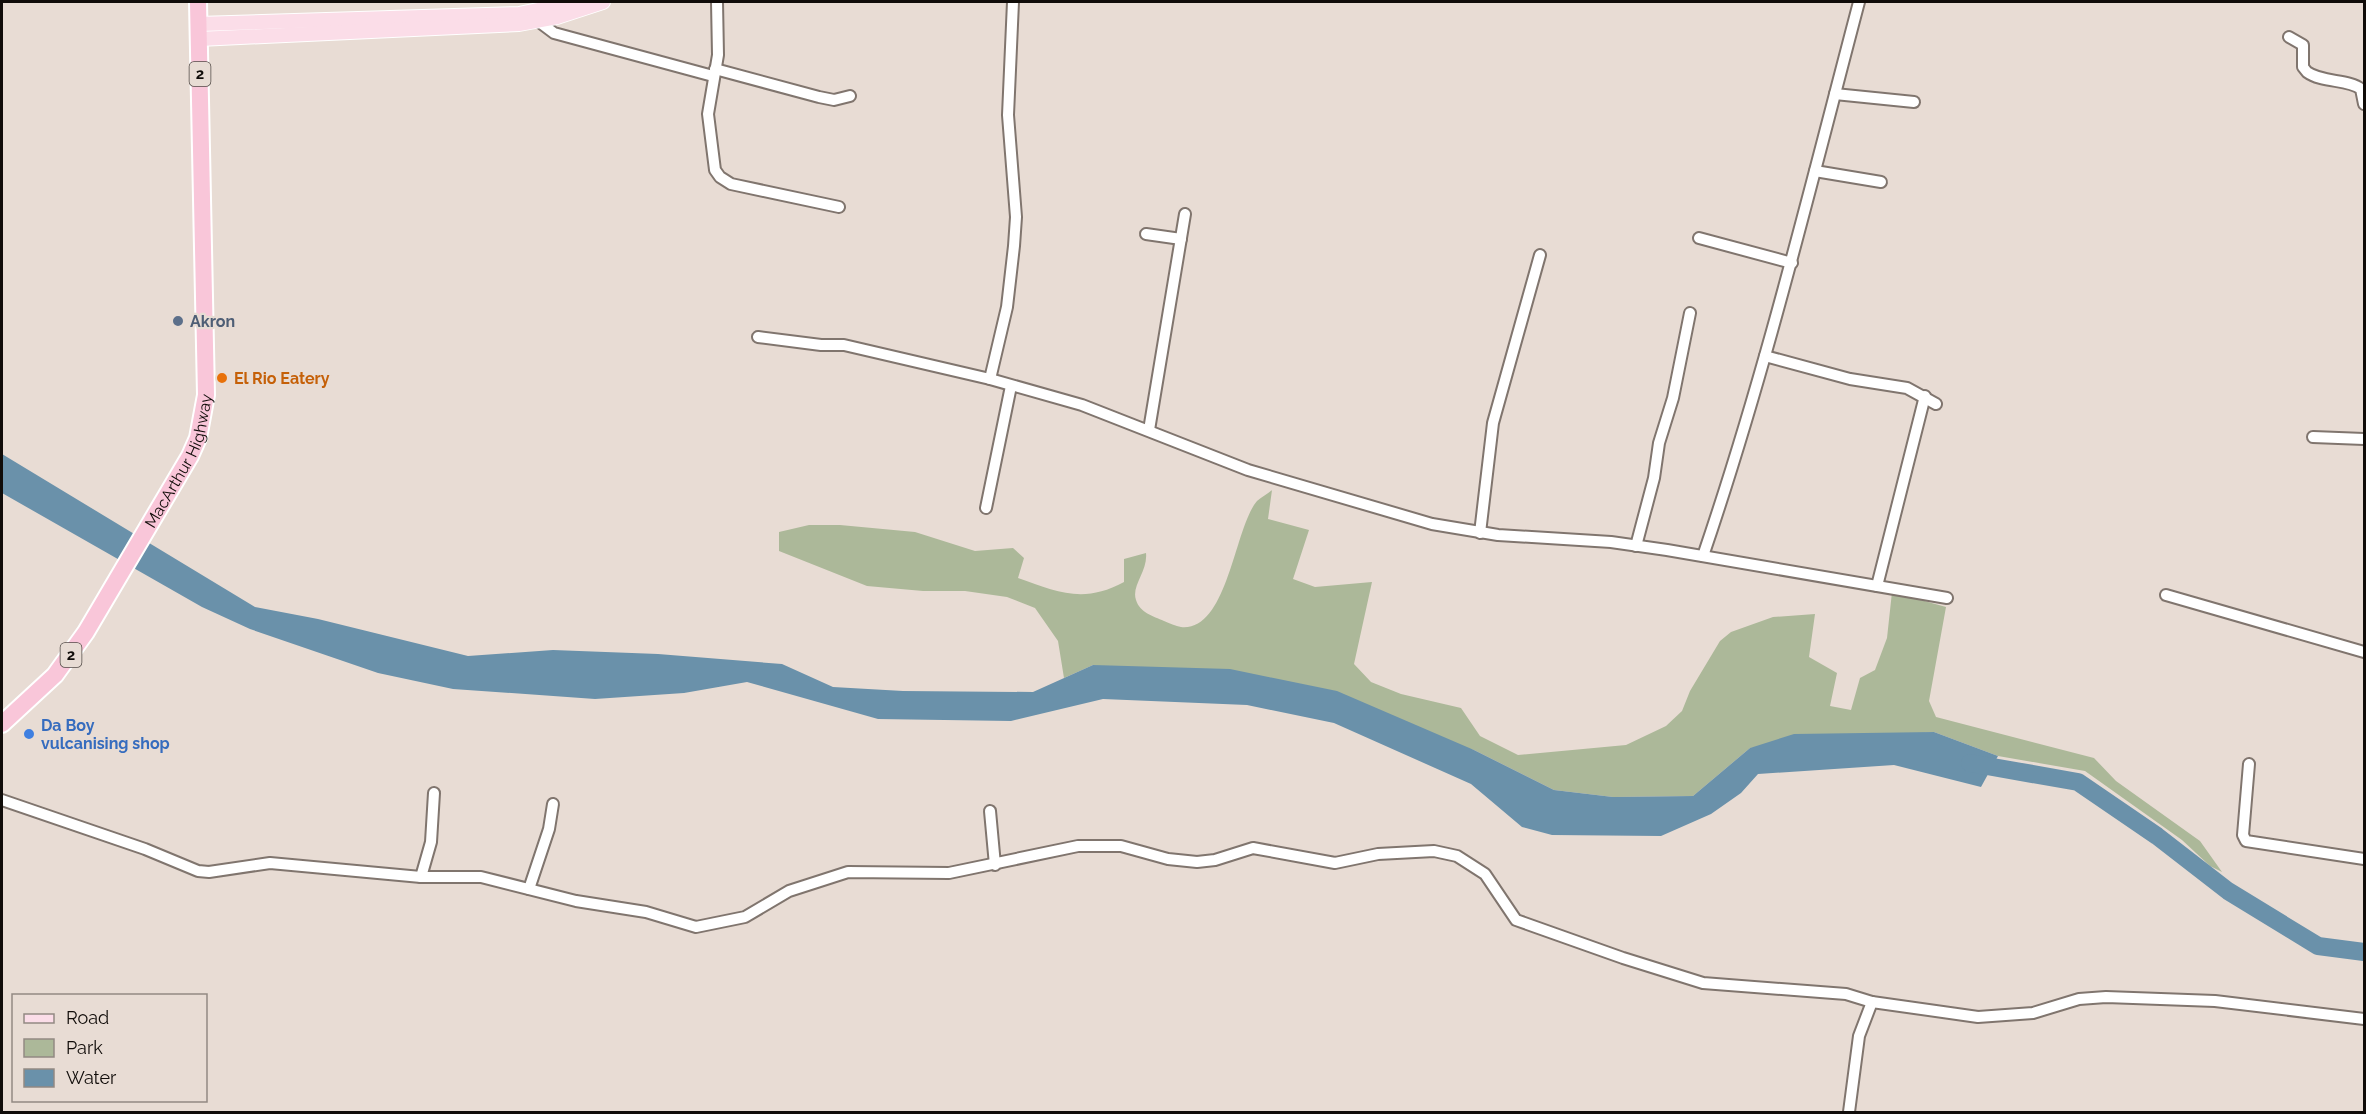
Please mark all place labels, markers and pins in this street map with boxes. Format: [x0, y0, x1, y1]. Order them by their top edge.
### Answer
place label: Akron [190, 312, 235, 331]
marker: Akron [171, 314, 185, 328]
place label: El Rio Eatery [234, 369, 330, 388]
marker: El Rio Eatery [215, 371, 229, 385]
place label: Da Boy vulcanising shop [41, 716, 170, 753]
marker: Da Boy vulcanising shop [22, 727, 36, 741]

